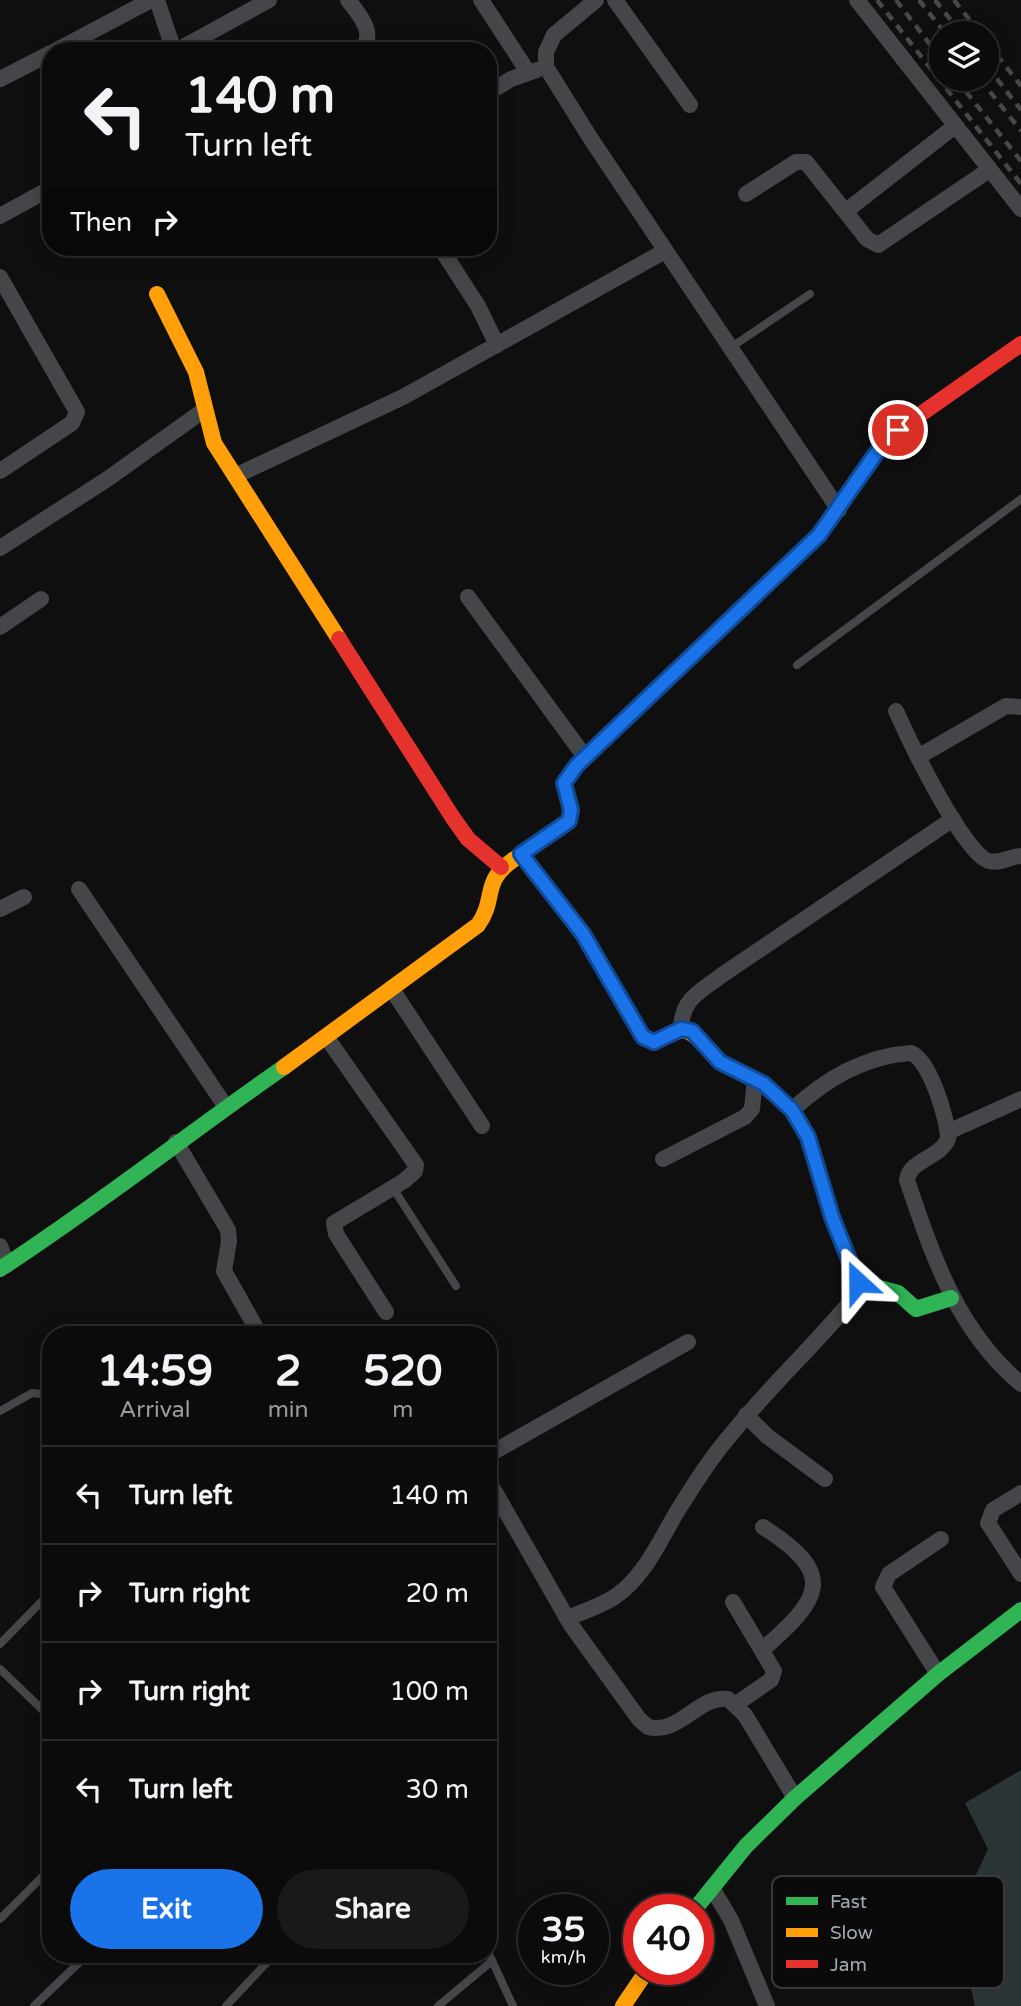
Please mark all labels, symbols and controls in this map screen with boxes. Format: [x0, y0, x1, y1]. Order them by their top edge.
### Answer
map controls [929, 21, 999, 91]
button: layers [929, 21, 999, 91]
text: 140 m [185, 67, 335, 126]
icon: left [70, 70, 161, 161]
text: Turn left [185, 127, 312, 165]
icon: right [146, 203, 184, 241]
text: Then [70, 207, 132, 238]
pin [868, 400, 928, 460]
icon: arrive [879, 411, 917, 449]
position arrow [821, 1245, 895, 1319]
text: 14:59 [97, 1346, 213, 1397]
text: 2 [275, 1346, 301, 1397]
text: 520 [363, 1346, 442, 1397]
text: Arrival [119, 1396, 190, 1424]
text: min [268, 1396, 309, 1424]
text: m [392, 1396, 413, 1424]
icon: left [70, 1476, 108, 1514]
text: Turn left [129, 1480, 232, 1511]
text: 140 m [389, 1480, 469, 1511]
icon: right [70, 1574, 108, 1612]
text: Turn right [129, 1578, 250, 1609]
text: 20 m [406, 1578, 469, 1609]
icon: right [70, 1672, 108, 1710]
text: Turn right [129, 1676, 250, 1707]
text: 100 m [389, 1676, 469, 1707]
icon: left [70, 1770, 108, 1808]
text: Turn left [129, 1774, 232, 1805]
text: 30 m [406, 1774, 469, 1805]
button: Exit [70, 1869, 263, 1949]
button: Share [277, 1869, 469, 1949]
legend [772, 1876, 1004, 1988]
text: Fast [830, 1891, 867, 1913]
speed limit sign: 40 [623, 1894, 714, 1985]
text: 35 [542, 1909, 585, 1951]
text: Slow [830, 1922, 873, 1944]
text: km/h [541, 1946, 586, 1968]
text: Jam [830, 1954, 867, 1976]

